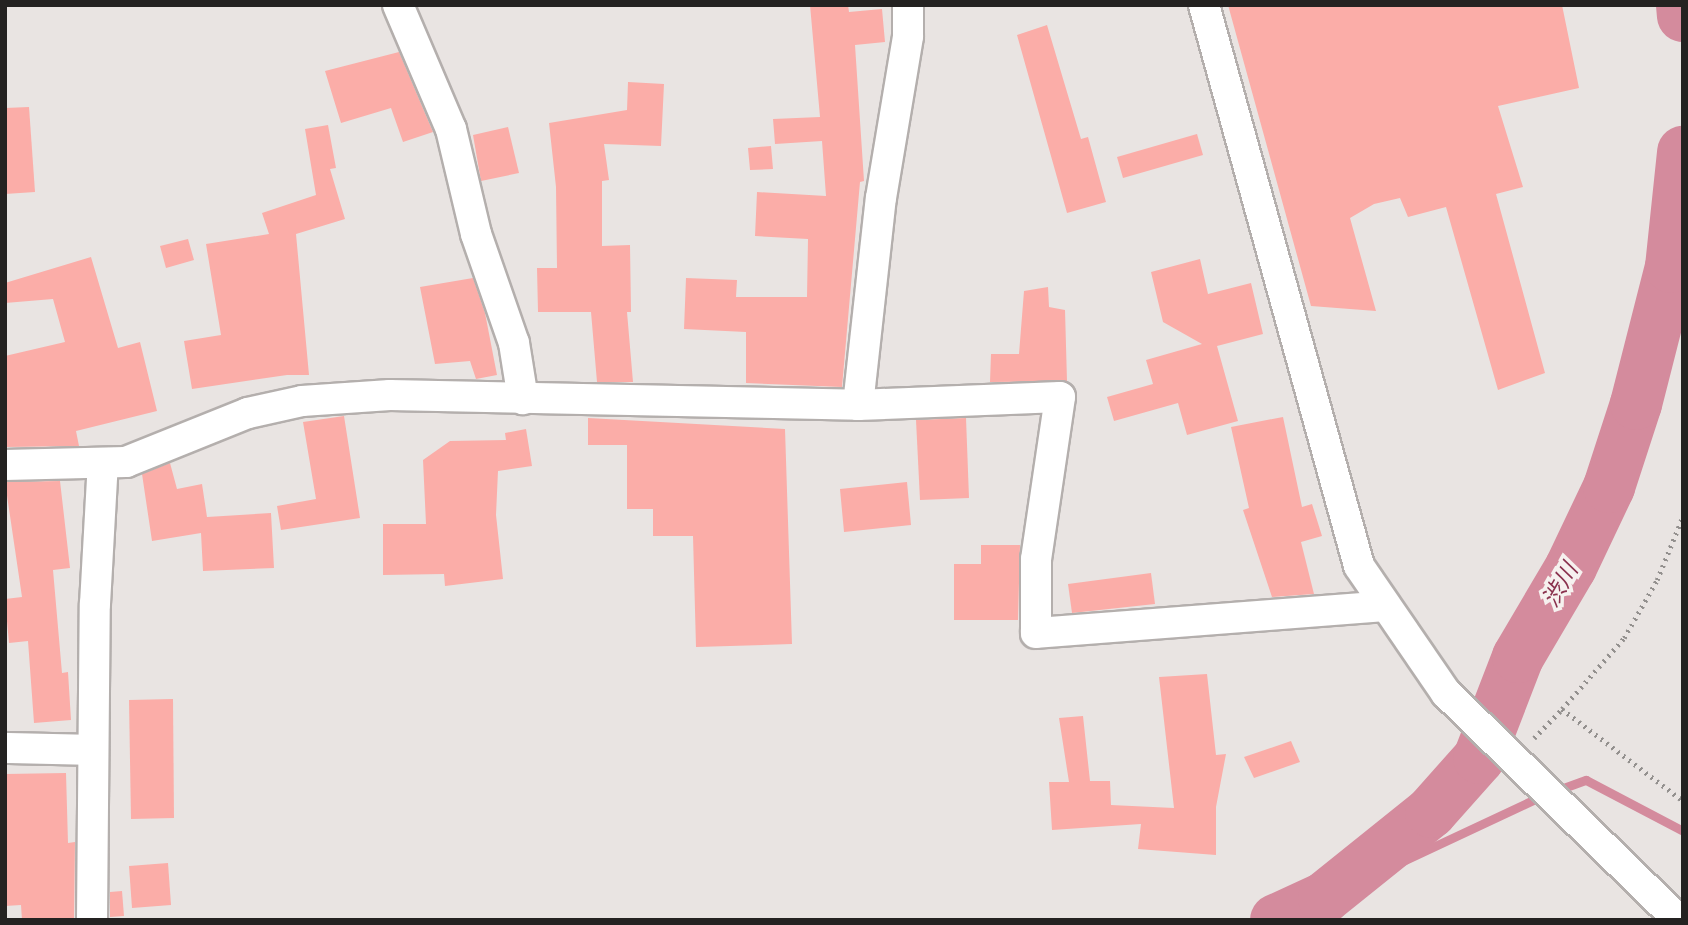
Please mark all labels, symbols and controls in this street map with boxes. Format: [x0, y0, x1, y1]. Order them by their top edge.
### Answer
water label: 渋川 [1537, 558, 1583, 612]

